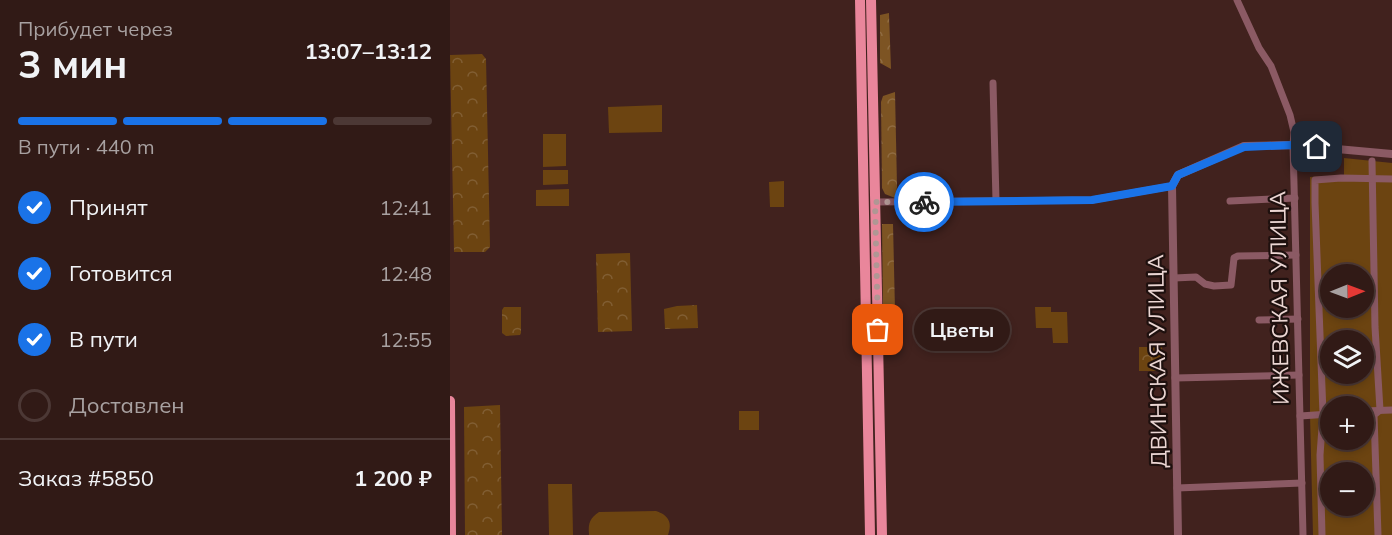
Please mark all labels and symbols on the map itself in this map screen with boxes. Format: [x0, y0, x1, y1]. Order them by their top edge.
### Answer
pin [1291, 121, 1342, 172]
courier [894, 172, 954, 232]
street label: ИЖЕВСКАЯ УЛИЦА [1263, 191, 1295, 405]
street label: ДВИНСКАЯ УЛИЦА [1141, 254, 1173, 468]
north arrow [1320, 264, 1374, 318]
pin [852, 304, 903, 355]
callout: Цветы [914, 309, 1010, 351]

